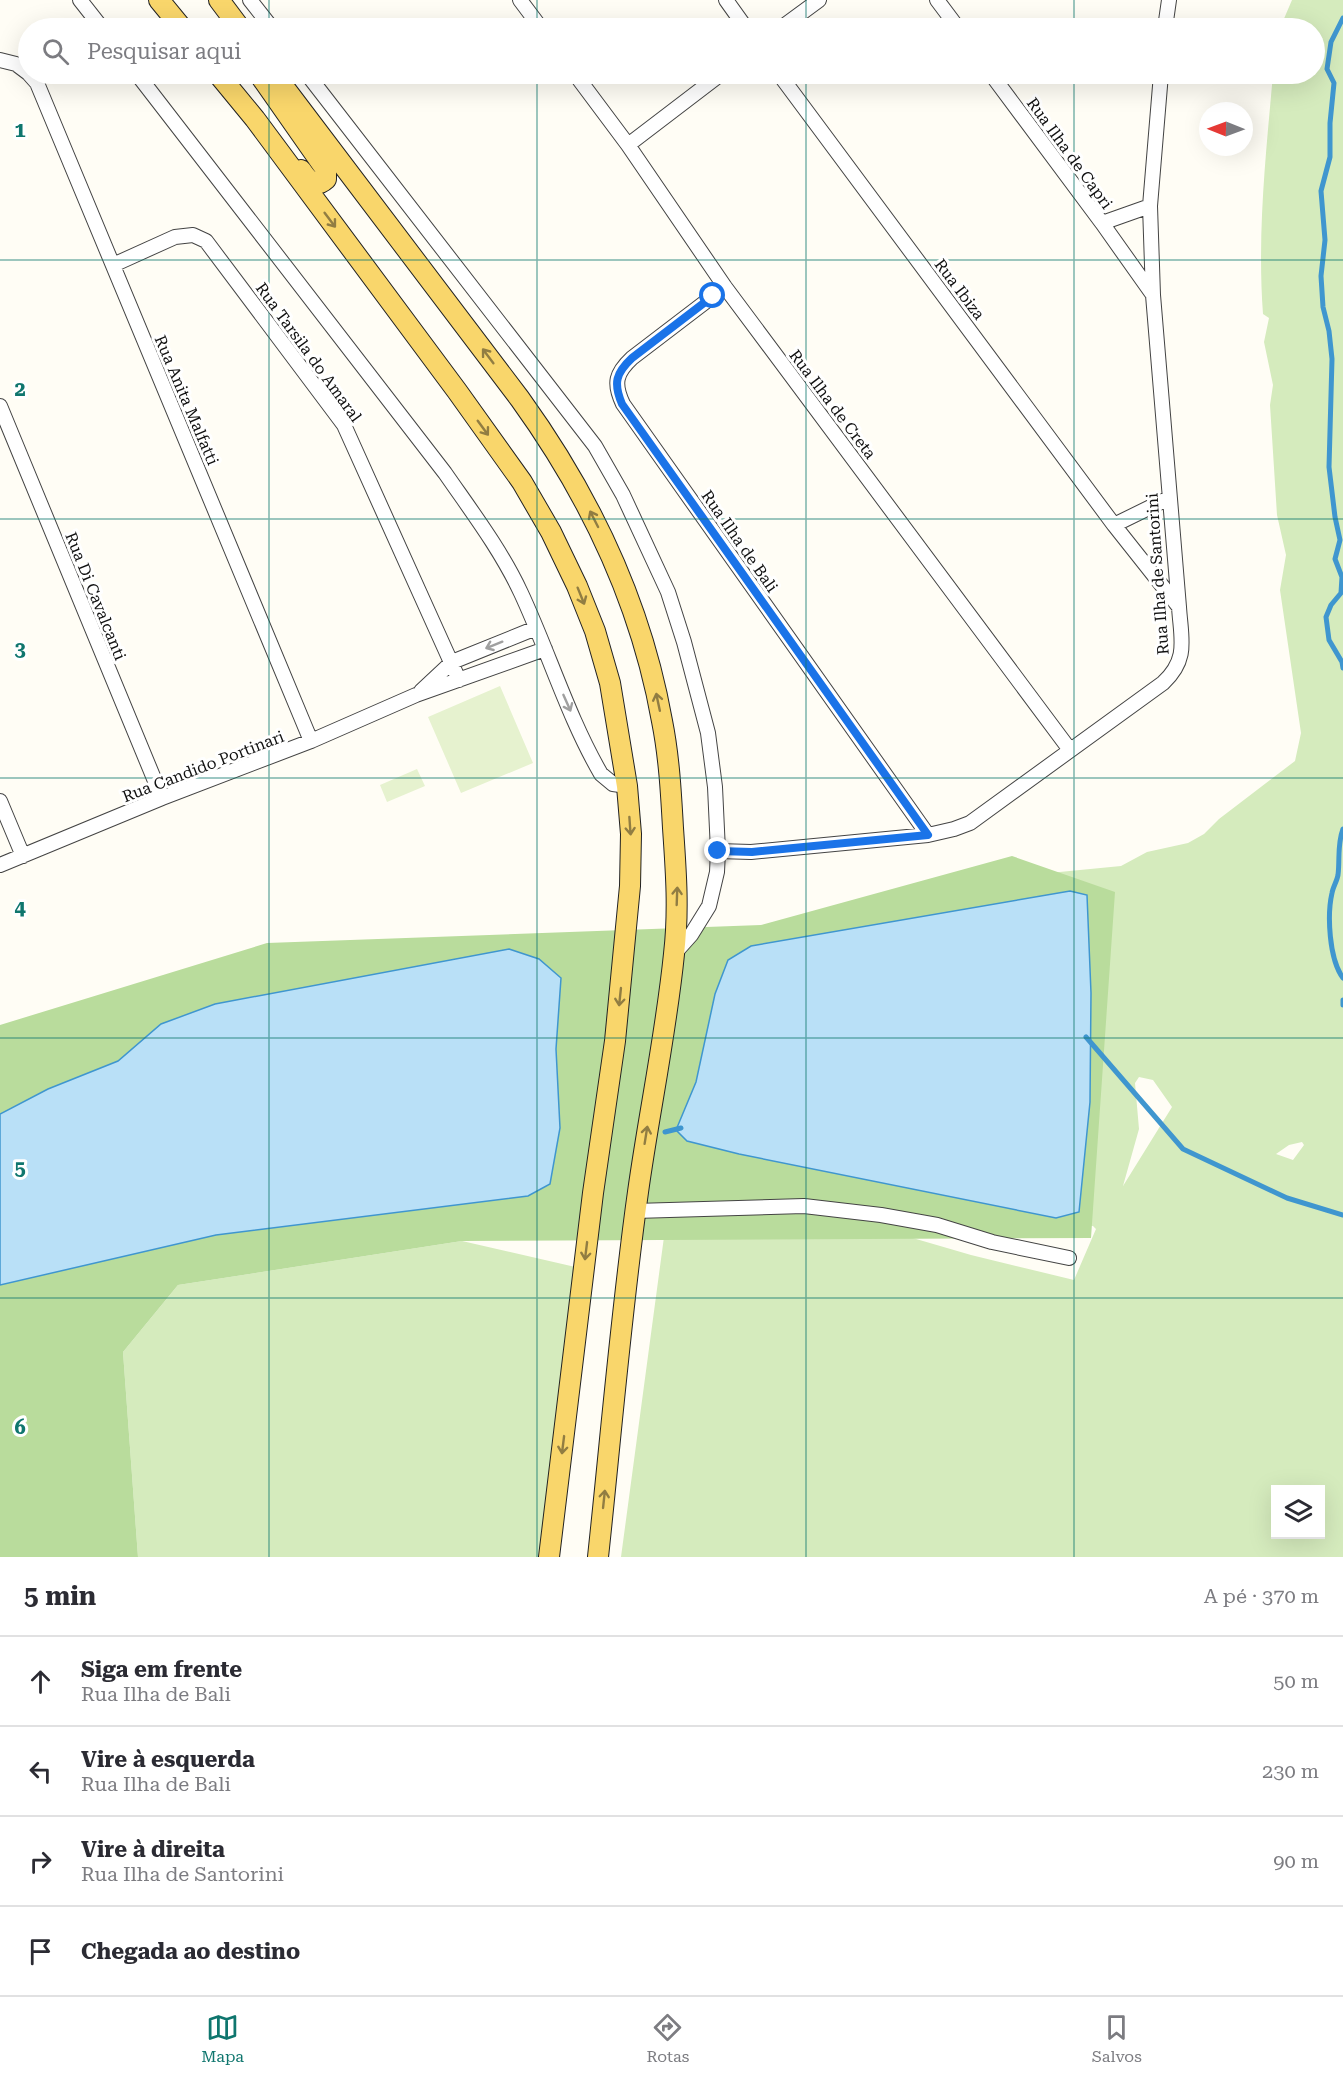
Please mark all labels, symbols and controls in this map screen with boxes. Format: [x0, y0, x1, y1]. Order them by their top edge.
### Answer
search box [18, 18, 1325, 84]
icon: search [39, 35, 72, 68]
text: Pesquisar aqui [87, 39, 241, 64]
street label: Rua Ilha de Capri [1023, 94, 1116, 213]
north arrow [1199, 102, 1253, 156]
text: 1 [14, 118, 26, 142]
one-way arrow [324, 212, 336, 228]
street label: Rua Ibiza [931, 255, 989, 324]
street label: Rua Tarsila do Amaral [252, 279, 366, 426]
route start [699, 282, 725, 308]
street label: Rua Anita Malfatti [151, 332, 222, 468]
street label: Rua Ilha de Creta [785, 346, 880, 463]
one-way arrow [481, 348, 494, 364]
text: 2 [14, 377, 26, 401]
one-way arrow [477, 419, 489, 435]
street label: Rua Ilha de Bali [697, 487, 782, 596]
street label: Rua Ilha de Santorini [1142, 492, 1173, 656]
one-way arrow [588, 511, 600, 528]
street label: Rua Di Cavalcanti [61, 529, 130, 663]
one-way arrow [576, 586, 587, 605]
text: 3 [14, 637, 26, 661]
one-way arrow [485, 640, 504, 651]
one-way arrow [562, 693, 573, 711]
one-way arrow [652, 693, 664, 712]
street label: Rua Candido Portinari [120, 727, 287, 806]
one-way arrow [625, 816, 636, 836]
route end [704, 837, 730, 863]
one-way arrow [672, 887, 683, 907]
text: 4 [14, 896, 26, 920]
one-way arrow [614, 987, 625, 1007]
one-way arrow [641, 1126, 652, 1145]
text: 5 [14, 1156, 26, 1180]
one-way arrow [580, 1241, 591, 1261]
text: 6 [14, 1415, 26, 1439]
one-way arrow [557, 1434, 568, 1454]
map controls [1271, 1485, 1325, 1539]
button: layers [1271, 1485, 1325, 1539]
one-way arrow [599, 1489, 610, 1509]
text: 5 min [24, 1581, 96, 1611]
text: A pé · 370 m [1204, 1584, 1319, 1608]
text: Siga em frente [81, 1657, 242, 1682]
icon: ahead [24, 1665, 57, 1698]
text: 50 m [1273, 1669, 1319, 1693]
text: Rua Ilha de Bali [81, 1682, 231, 1706]
text: Vire à esquerda [81, 1747, 255, 1772]
icon: left [24, 1755, 57, 1788]
text: 230 m [1262, 1759, 1319, 1783]
text: Rua Ilha de Bali [81, 1772, 231, 1796]
text: Vire à direita [81, 1837, 225, 1862]
icon: right [24, 1845, 57, 1878]
text: 90 m [1273, 1849, 1319, 1873]
text: Rua Ilha de Santorini [81, 1862, 284, 1886]
icon: arrive [24, 1935, 57, 1968]
text: Chegada ao destino [81, 1939, 300, 1964]
tab: Mapa [201, 2011, 244, 2066]
tab: Rotas [646, 2011, 689, 2066]
tab: Salvos [1092, 2011, 1142, 2066]

